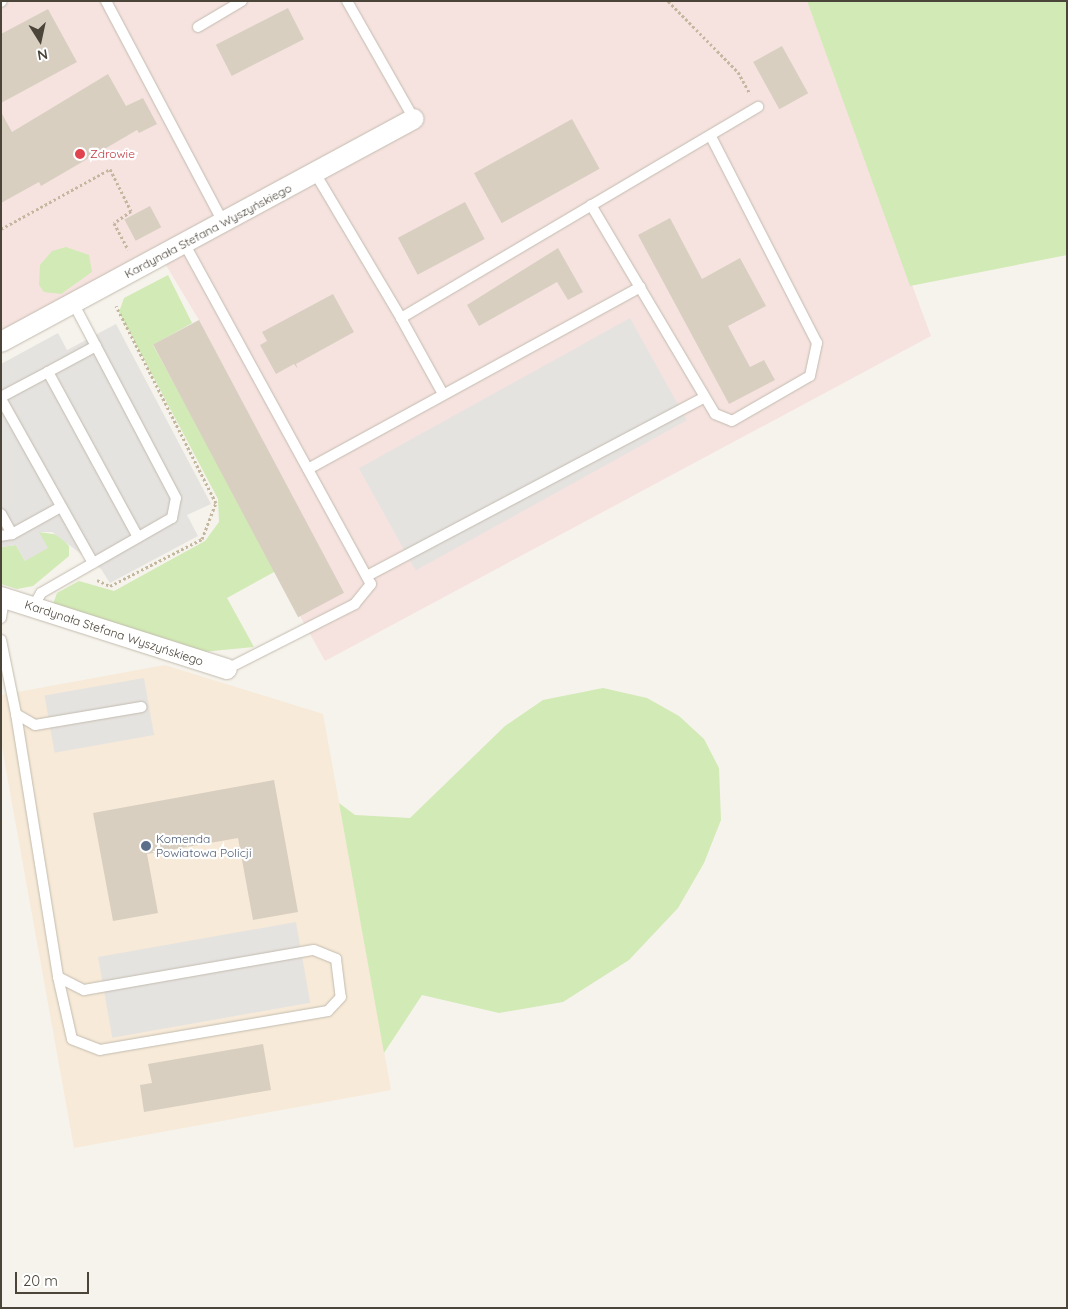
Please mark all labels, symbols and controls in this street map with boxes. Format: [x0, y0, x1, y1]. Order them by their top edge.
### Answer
north arrow [15, 15, 65, 65]
text: N [36, 45, 49, 65]
place label: Zdrowie [90, 147, 135, 161]
marker: Zdrowie [74, 148, 86, 160]
street label: Kardynała Stefana Wyszyńskiego [122, 181, 294, 281]
street label: Kardynała Stefana Wyszyńskiego [23, 597, 205, 669]
place label: Komenda Powiatowa Policji [156, 832, 252, 860]
marker: Komenda Powiatowa Policji [140, 840, 152, 852]
scale bar [18, 1262, 91, 1294]
text: 20 m [23, 1271, 58, 1290]

